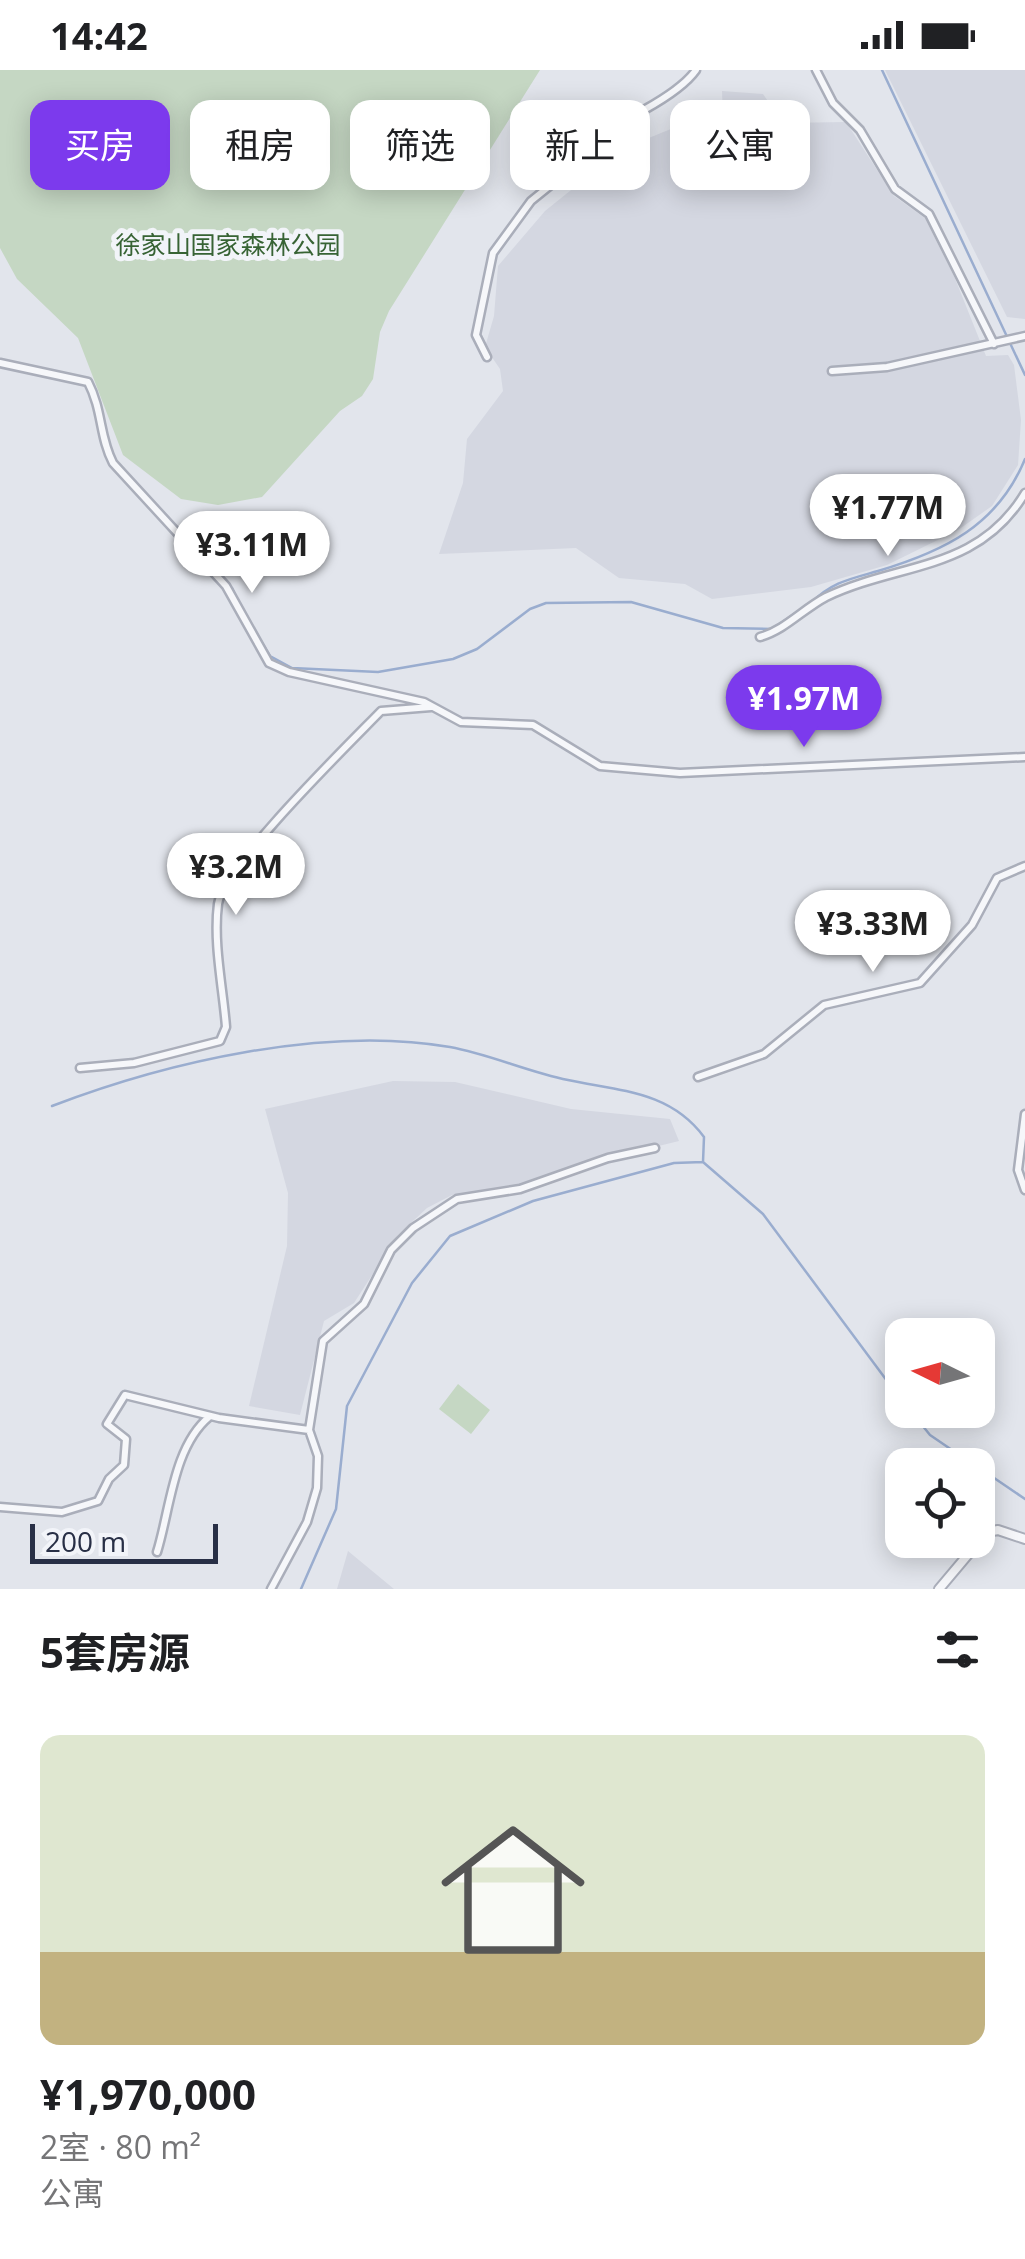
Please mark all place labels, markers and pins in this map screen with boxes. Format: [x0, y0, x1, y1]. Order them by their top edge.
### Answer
pin: ¥1.77M [807, 474, 969, 559]
pin: ¥3.11M [171, 511, 333, 596]
pin: ¥1.97M [723, 665, 885, 750]
pin: ¥3.2M [166, 833, 306, 918]
pin: ¥3.33M [792, 890, 954, 975]

